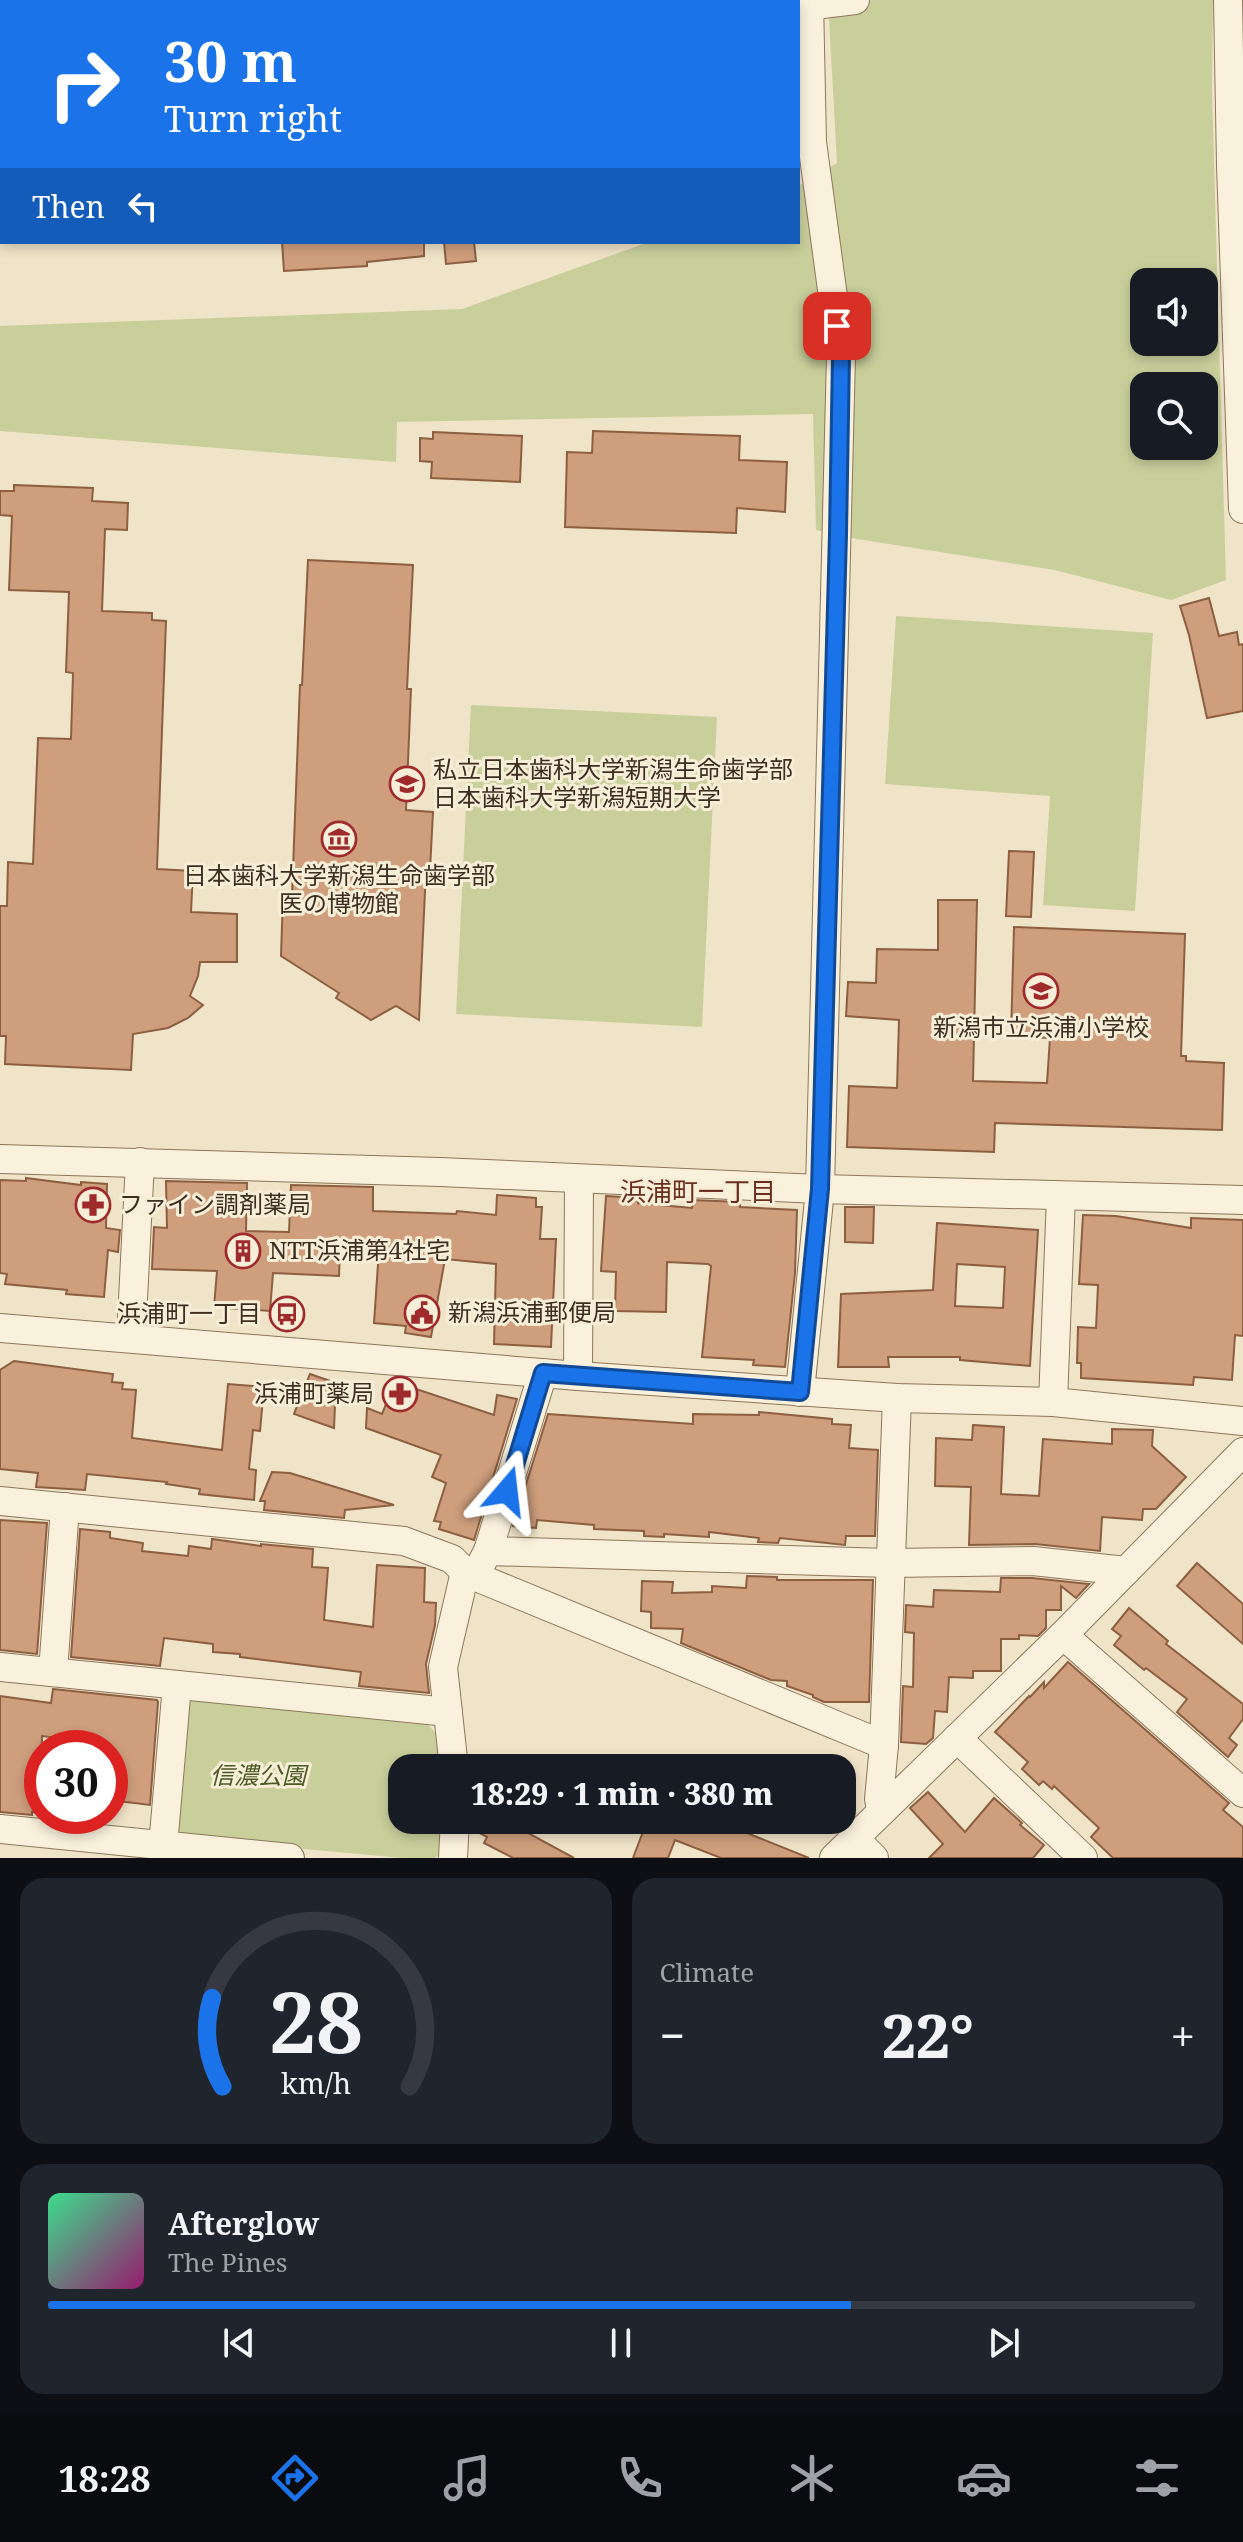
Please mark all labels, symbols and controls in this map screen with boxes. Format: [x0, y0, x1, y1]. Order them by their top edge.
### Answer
text: 30 m [164, 22, 297, 98]
icon: right [32, 32, 136, 136]
text: Turn right [164, 94, 342, 143]
icon: left [121, 184, 165, 228]
text: Then [32, 186, 105, 227]
map controls [1130, 268, 1218, 460]
button: sound [1130, 268, 1218, 356]
pin [803, 292, 871, 360]
icon: arrive [815, 304, 859, 348]
button: search [1130, 372, 1218, 460]
place label: 私立日本歯科大学新潟生命歯学部 日本歯科大学新潟短期大学 [433, 752, 793, 813]
school or university icon: 私立日本歯科大学新潟生命歯学部 日本歯科大学新潟短期大学 [388, 765, 426, 803]
museum icon: 日本歯科大学新潟生命歯学部 医の博物館 [320, 820, 358, 858]
place label: 日本歯科大学新潟生命歯学部 医の博物館 [183, 858, 495, 919]
school or university icon: 新潟市立浜浦小学校 [1022, 972, 1060, 1010]
place label: 新潟市立浜浦小学校 [933, 1010, 1149, 1043]
district label: 浜浦町一丁目 [620, 1173, 776, 1209]
pharmacy icon: ファイン調剤薬局 [74, 1186, 112, 1224]
place label: ファイン調剤薬局 [119, 1187, 311, 1220]
building icon: NTT浜浦第4社宅 [224, 1232, 262, 1270]
place label: NTT浜浦第4社宅 [269, 1233, 450, 1266]
public building icon: 新潟浜浦郵便局 [403, 1294, 441, 1332]
bus stop icon: 浜浦町一丁目 [268, 1295, 306, 1333]
place label: 新潟浜浦郵便局 [448, 1295, 616, 1328]
place label: 浜浦町一丁目 [117, 1296, 261, 1329]
pharmacy icon: 浜浦町薬局 [381, 1375, 419, 1413]
place label: 浜浦町薬局 [254, 1376, 374, 1409]
position arrow [465, 1449, 549, 1533]
speed limit sign: 30 [24, 1730, 128, 1834]
park label: 信濃公園 [210, 1758, 309, 1791]
text: 18:29 · 1 min · 380 m [471, 1773, 773, 1814]
text: Climate [660, 1954, 754, 1990]
text: 28 [269, 1964, 363, 2077]
text: 22° [882, 1994, 974, 2076]
text: − [660, 2005, 685, 2065]
text: + [1170, 2005, 1195, 2065]
text: km/h [281, 2063, 351, 2102]
text: Afterglow [168, 2203, 319, 2244]
text: The Pines [168, 2244, 288, 2280]
icon: previous [217, 2321, 261, 2365]
icon: pause [599, 2321, 643, 2365]
icon: next [982, 2321, 1026, 2365]
icon: directions [267, 2450, 323, 2506]
icon: music [439, 2450, 495, 2506]
icon: phone [612, 2450, 668, 2506]
icon: climate [784, 2450, 840, 2506]
icon: car [956, 2450, 1012, 2506]
icon: filters [1129, 2450, 1185, 2506]
text: 18:28 [58, 2454, 151, 2503]

